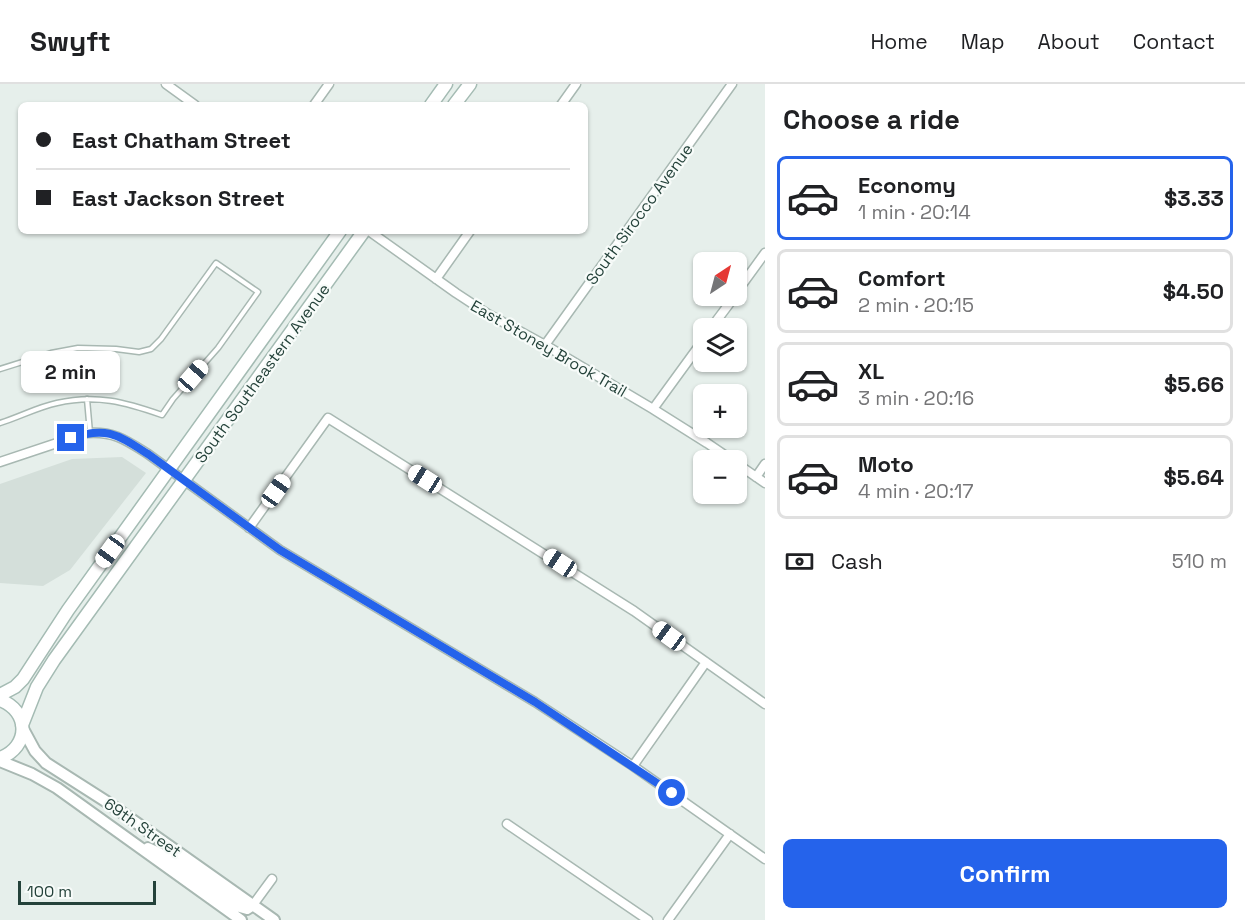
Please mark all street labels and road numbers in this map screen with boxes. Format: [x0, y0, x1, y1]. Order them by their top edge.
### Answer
street label: South Sirocco Avenue [581, 140, 698, 289]
street label: South Southeastern Avenue [190, 279, 335, 467]
street label: East Stoney Brook Trail [467, 295, 631, 402]
street label: 69th Street [100, 793, 186, 862]

